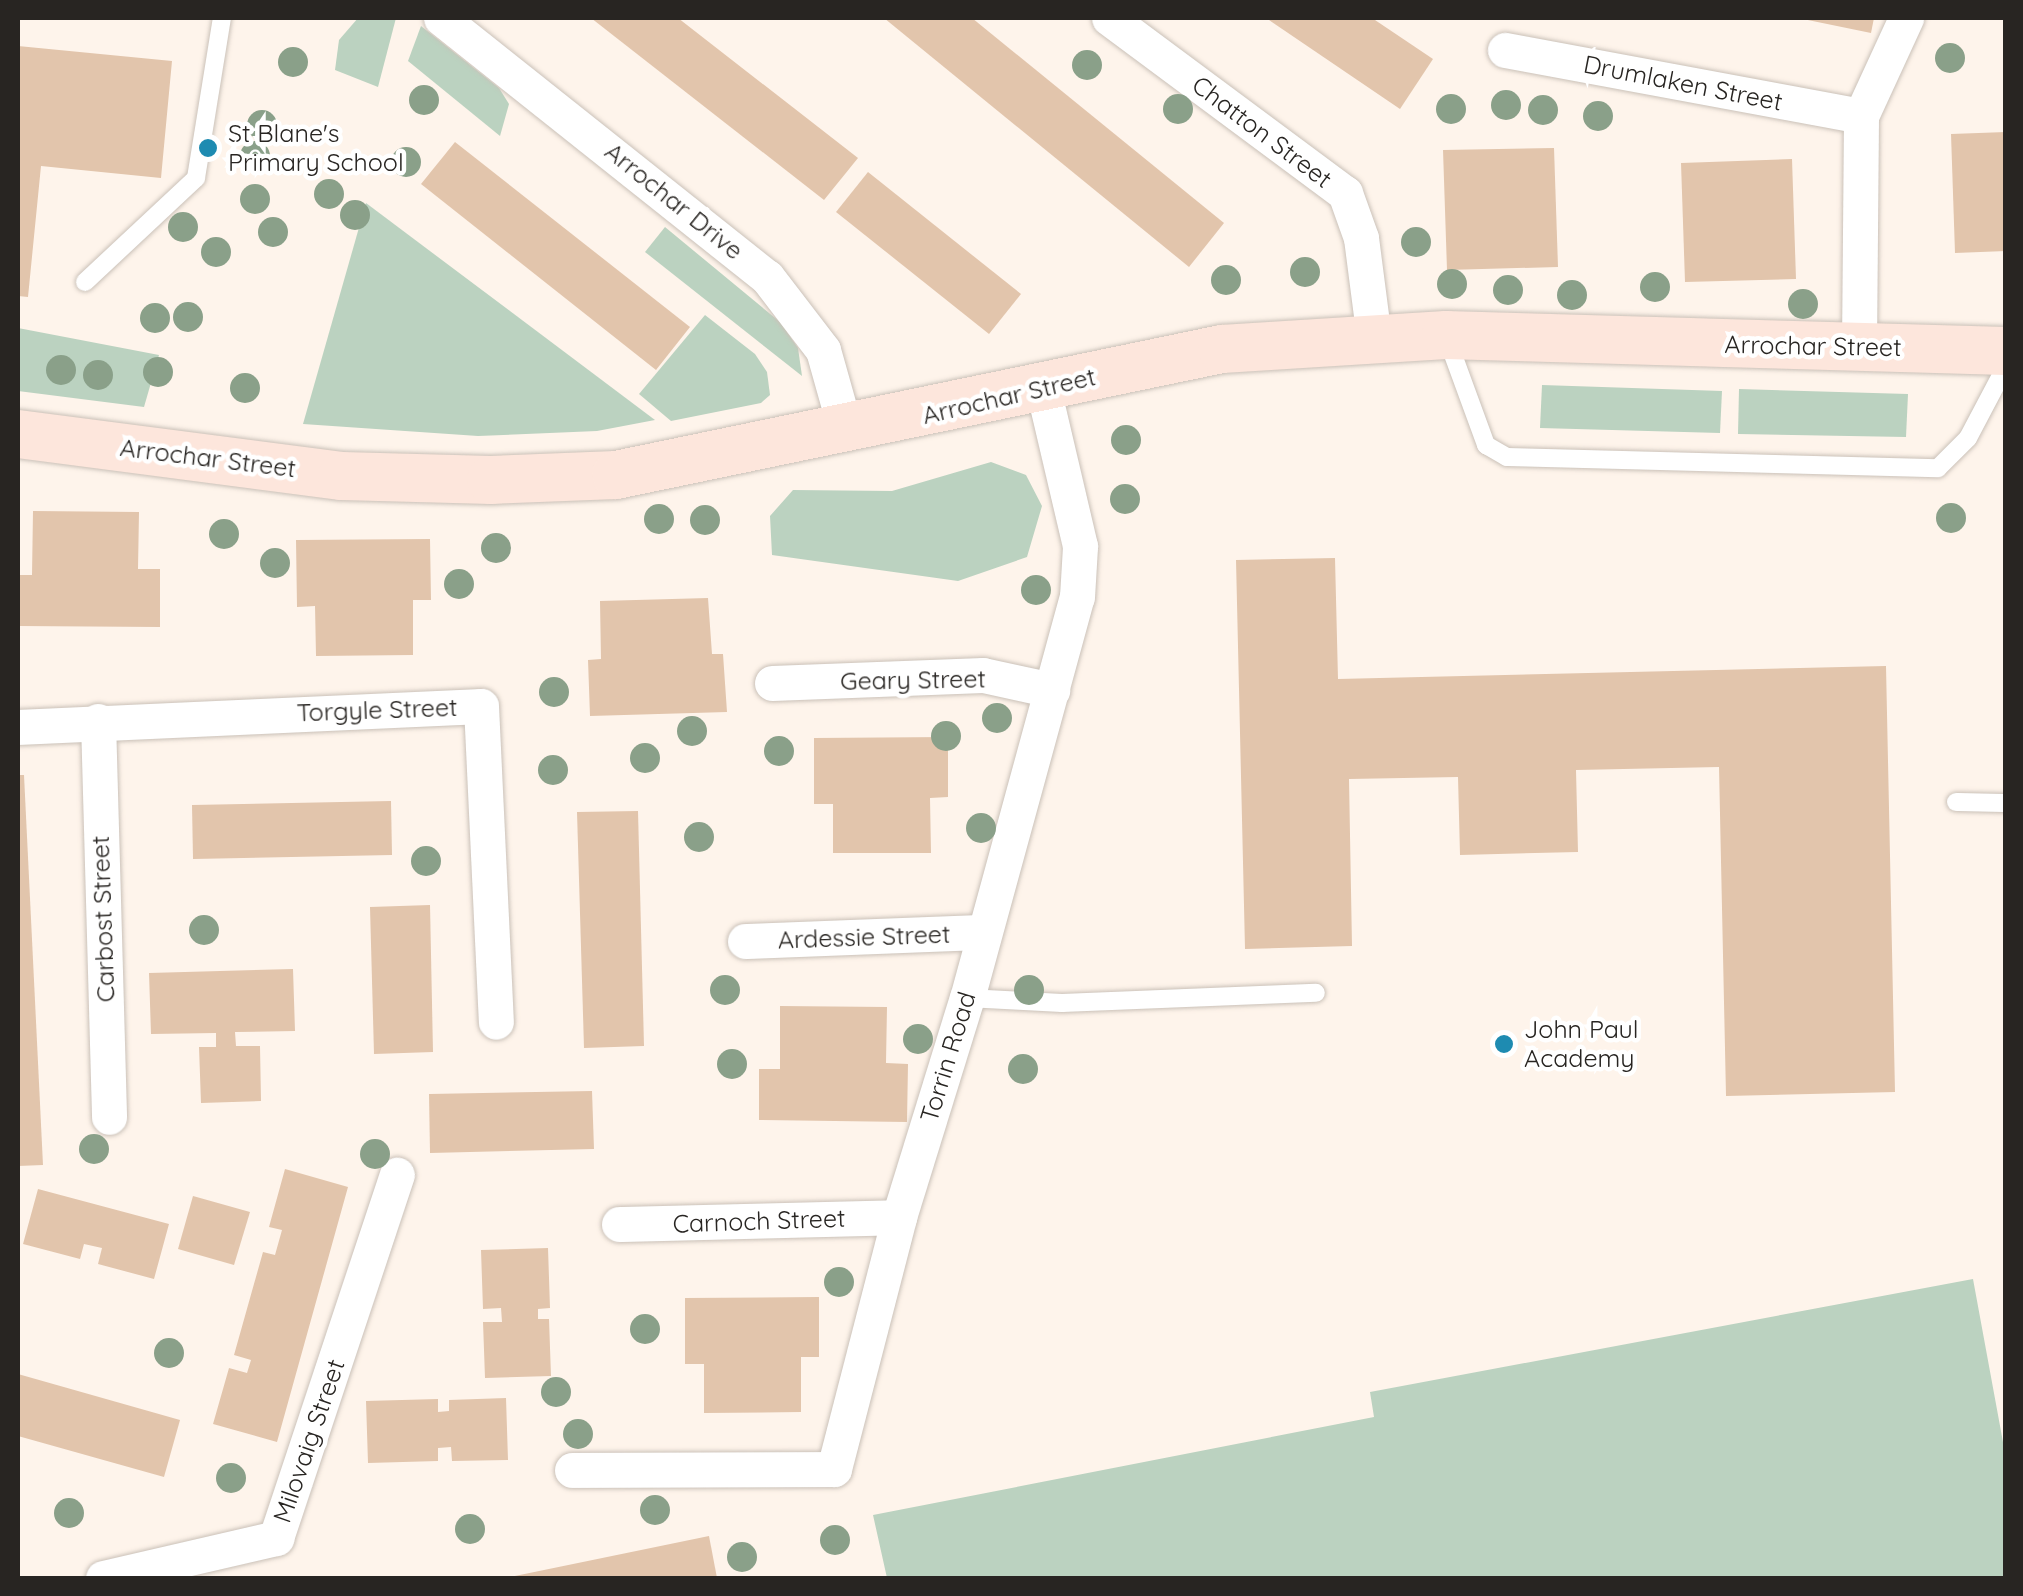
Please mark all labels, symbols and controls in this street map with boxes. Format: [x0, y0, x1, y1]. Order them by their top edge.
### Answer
street label: Drumlaken Street [1581, 49, 1785, 117]
street label: Chatton Street [1186, 70, 1338, 194]
place label: St Blane's Primary School [228, 119, 404, 178]
street label: Arrochar Drive [599, 136, 749, 266]
marker: St Blane's Primary School [197, 137, 219, 159]
street label: Arrochar Street [1724, 329, 1902, 363]
street label: Arrochar Street [919, 361, 1099, 431]
street label: Arrochar Street [118, 432, 298, 484]
street label: Geary Street [840, 664, 986, 696]
street label: Torgyle Street [296, 692, 458, 728]
street label: Carbost Street [85, 835, 121, 1003]
street label: Ardessie Street [777, 919, 951, 955]
street label: Torrin Road [914, 988, 982, 1126]
place label: John Paul Academy [1524, 1015, 1639, 1074]
marker: John Paul Academy [1493, 1033, 1515, 1055]
street label: Carnoch Street [672, 1203, 846, 1239]
street label: Milovaig Street [267, 1355, 351, 1527]

